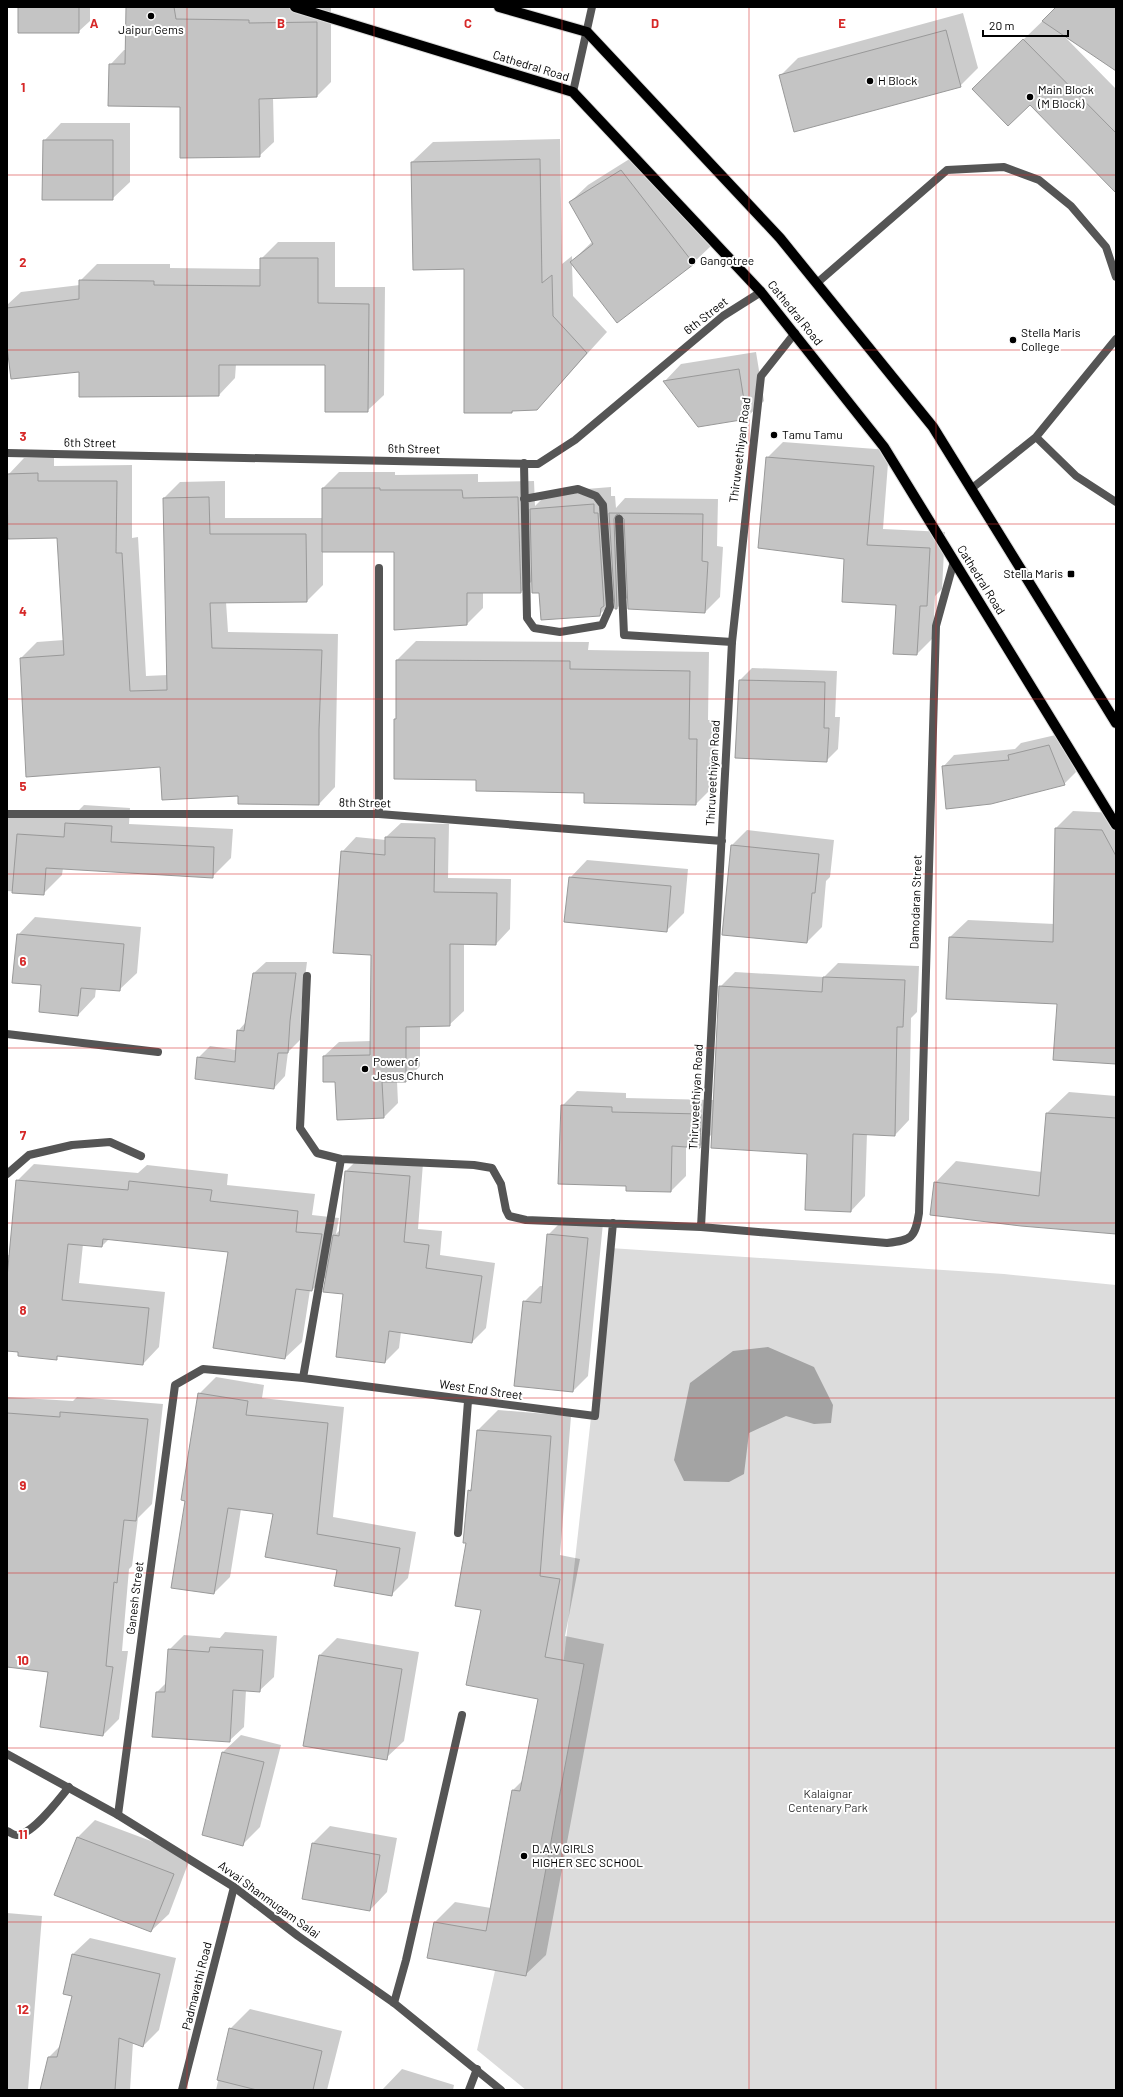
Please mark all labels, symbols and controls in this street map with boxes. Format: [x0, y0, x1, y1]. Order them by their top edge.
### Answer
marker: Jaipur Gems [146, 11, 156, 21]
scale bar [983, 12, 1068, 38]
text: A [90, 15, 99, 31]
text: B [277, 15, 285, 31]
text: C [464, 15, 472, 31]
text: D [651, 15, 659, 31]
text: E [838, 15, 846, 31]
text: 20 m [989, 18, 1015, 32]
place label: Jaipur Gems [118, 22, 184, 36]
street label: Cathedral Road [491, 47, 571, 83]
place label: H Block [878, 73, 917, 87]
marker: H Block [865, 76, 875, 86]
text: 1 [21, 79, 25, 95]
place label: Main Block (M Block) [1037, 82, 1094, 110]
marker: Main Block (M Block) [1025, 92, 1035, 102]
place label: Gangotree [700, 253, 754, 267]
text: 2 [19, 254, 27, 270]
marker: Gangotree [687, 256, 697, 266]
street label: Cathedral Road [765, 277, 826, 348]
street label: 6th Street [681, 294, 730, 337]
place label: Stella Maris College [1021, 325, 1081, 353]
marker: Stella Maris College [1008, 335, 1018, 345]
street label: Thiruveethiyan Road [726, 396, 752, 503]
place label: Tamu Tamu [782, 427, 843, 441]
text: 3 [19, 428, 27, 444]
marker: Tamu Tamu [769, 430, 779, 440]
street label: 6th Street [64, 435, 116, 449]
street label: 6th Street [388, 441, 440, 455]
street label: Cathedral Road [955, 542, 1009, 617]
place label: Stella Maris [1003, 566, 1063, 580]
marker: Stella Maris [1066, 569, 1076, 579]
text: 4 [19, 603, 27, 619]
street label: Thiruveethiyan Road [702, 720, 722, 826]
text: 5 [19, 778, 27, 794]
street label: 8th Street [339, 795, 391, 809]
street label: Damodaran Street [906, 854, 924, 950]
text: 6 [20, 953, 27, 969]
street label: Thiruveethiyan Road [685, 1044, 705, 1150]
place label: Power of Jesus Church [373, 1054, 444, 1082]
marker: Power of Jesus Church [360, 1064, 370, 1074]
text: 7 [20, 1127, 27, 1143]
text: 8 [19, 1302, 27, 1318]
street label: West End Street [439, 1376, 524, 1402]
text: 9 [20, 1477, 27, 1493]
street label: Ganesh Street [123, 1561, 145, 1635]
text: 10 [17, 1652, 29, 1668]
park label: Kalaignar Centenary Park [788, 1786, 868, 1814]
text: 11 [18, 1826, 28, 1842]
place label: D.A.V GIRLS HIGHER SEC SCHOOL [532, 1841, 643, 1869]
marker: D.A.V GIRLS HIGHER SEC SCHOOL [519, 1851, 529, 1861]
street label: Avvai Shanmugam Salai [216, 1858, 323, 1941]
street label: Padmavathi Road [178, 1940, 214, 2031]
text: 12 [17, 2001, 29, 2017]

